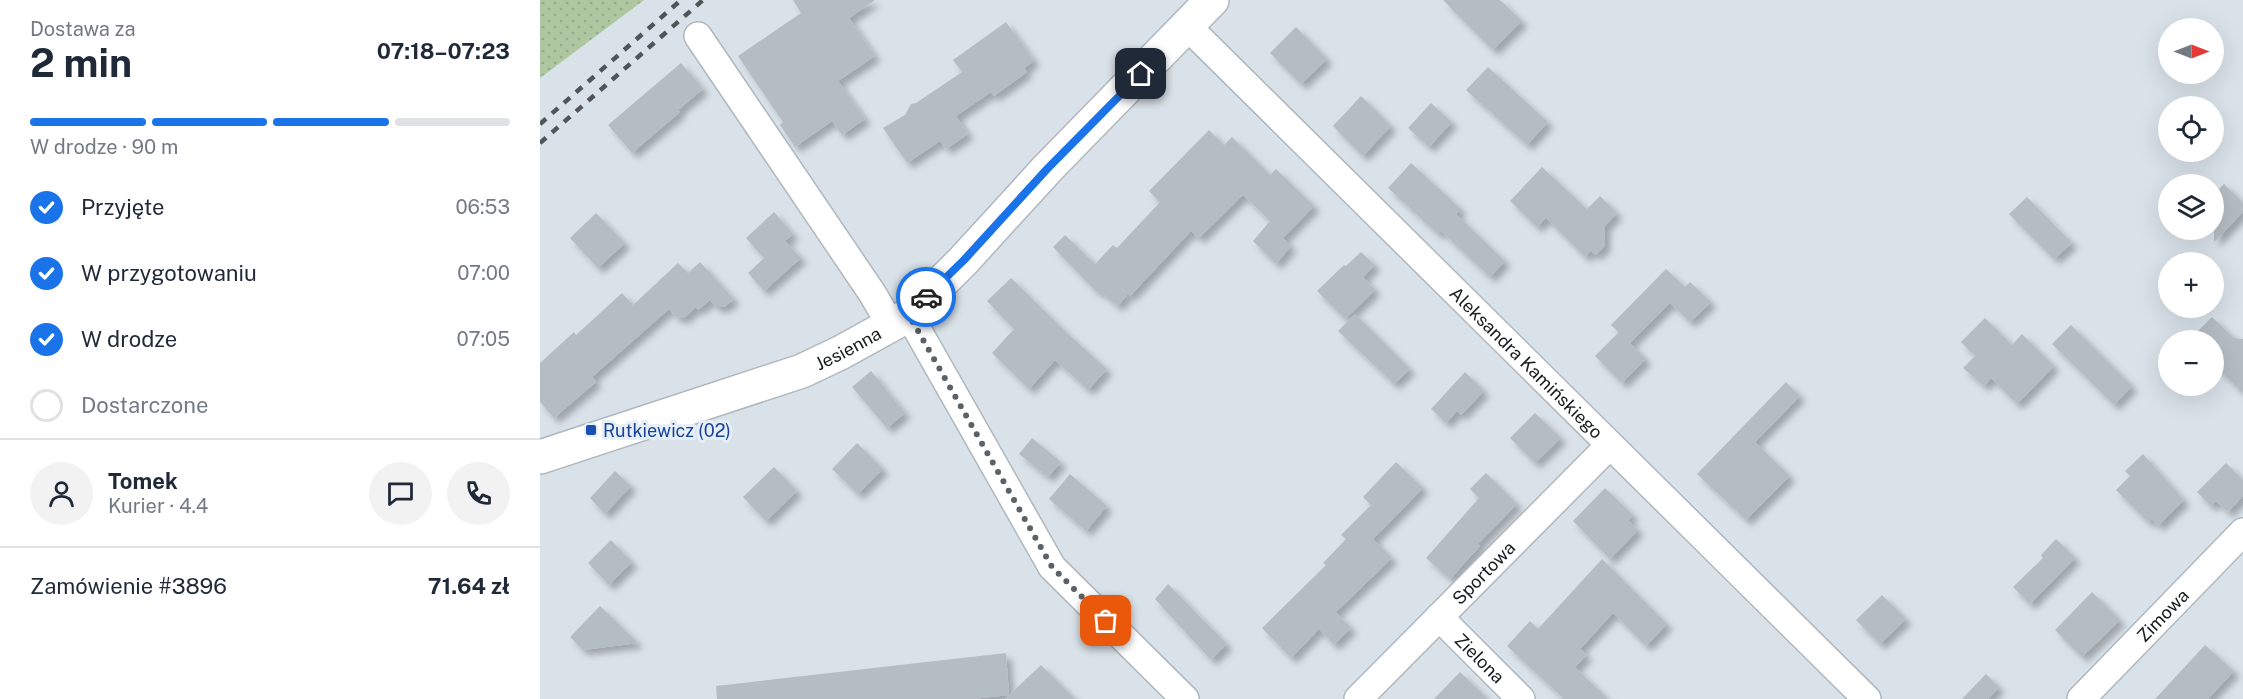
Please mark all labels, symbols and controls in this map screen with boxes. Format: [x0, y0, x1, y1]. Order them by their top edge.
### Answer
text: Dostawa za [30, 17, 136, 41]
north arrow [2158, 18, 2224, 84]
map controls [2158, 18, 2224, 396]
text: 07:18–07:23 [377, 38, 510, 64]
text: 2 min [30, 40, 132, 86]
pin [1115, 48, 1166, 99]
icon: home [1124, 57, 1157, 90]
button: locate [2158, 96, 2224, 162]
text: W drodze · 90 m [30, 135, 178, 159]
button: layers [2158, 174, 2224, 240]
icon: check [30, 191, 63, 224]
text: Przyjęte [81, 194, 164, 220]
text: 06:53 [456, 195, 510, 219]
button: + [2158, 252, 2224, 318]
icon: check [30, 257, 63, 290]
text: W przygotowaniu [81, 260, 257, 286]
text: 07:00 [457, 261, 510, 285]
courier [896, 267, 956, 327]
icon: car [910, 281, 943, 314]
street label: Aleksandra Kamińskiego [1446, 282, 1608, 442]
street label: Jesienna [811, 322, 884, 374]
icon: check [30, 323, 63, 356]
text: W drodze [81, 326, 177, 352]
text: 07:05 [457, 327, 510, 351]
button: − [2158, 330, 2224, 396]
text: Dostarczone [81, 392, 208, 418]
place label: Rutkiewicz (02) [603, 420, 731, 441]
marker: Rutkiewicz (02) [584, 423, 598, 437]
button: person [30, 462, 93, 525]
button: chat [369, 462, 432, 525]
button: phone [447, 462, 510, 525]
text: Tomek [108, 468, 178, 494]
text: Kurier · 4.4 [108, 494, 208, 518]
street label: Sportowa [1448, 537, 1519, 609]
text: Zamówienie #3896 [30, 573, 227, 599]
text: 71.64 zł [428, 573, 510, 599]
street label: Zimowa [2132, 584, 2193, 646]
pin [1080, 595, 1131, 646]
icon: bag [1089, 604, 1122, 637]
street label: Zielona [1451, 629, 1509, 687]

